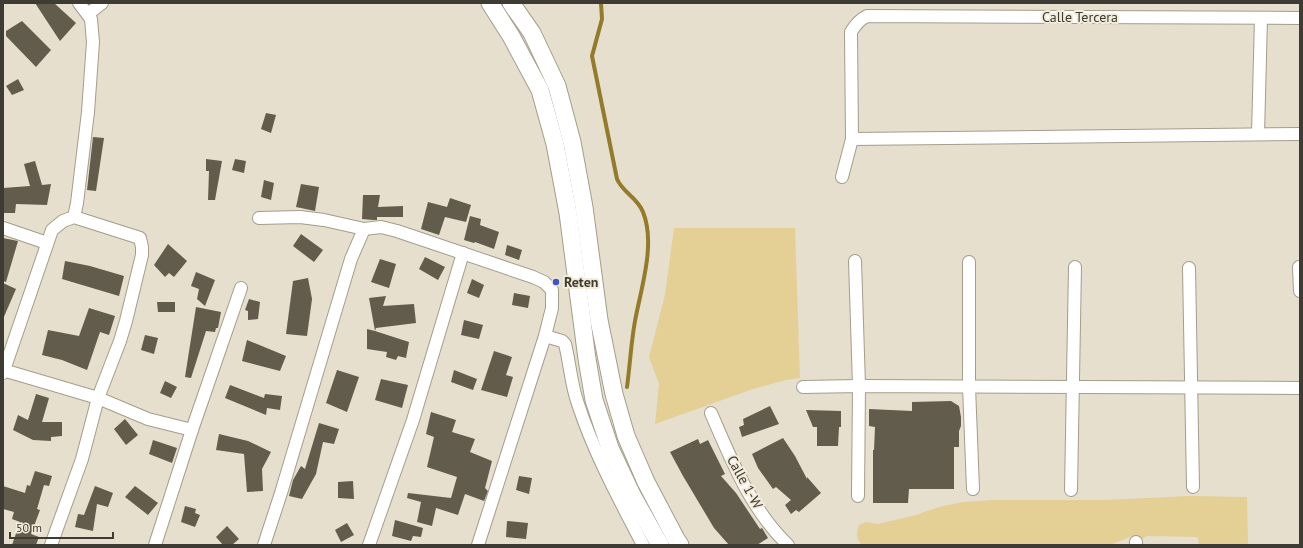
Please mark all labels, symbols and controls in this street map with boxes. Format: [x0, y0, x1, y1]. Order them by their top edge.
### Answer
street label: Calle Tercera [1042, 8, 1118, 26]
place label: Reten [564, 273, 598, 291]
marker: Reten [551, 277, 561, 287]
street label: Calle 1-W [723, 452, 767, 512]
scale bar [10, 514, 113, 540]
text: 50 m [16, 520, 42, 535]

